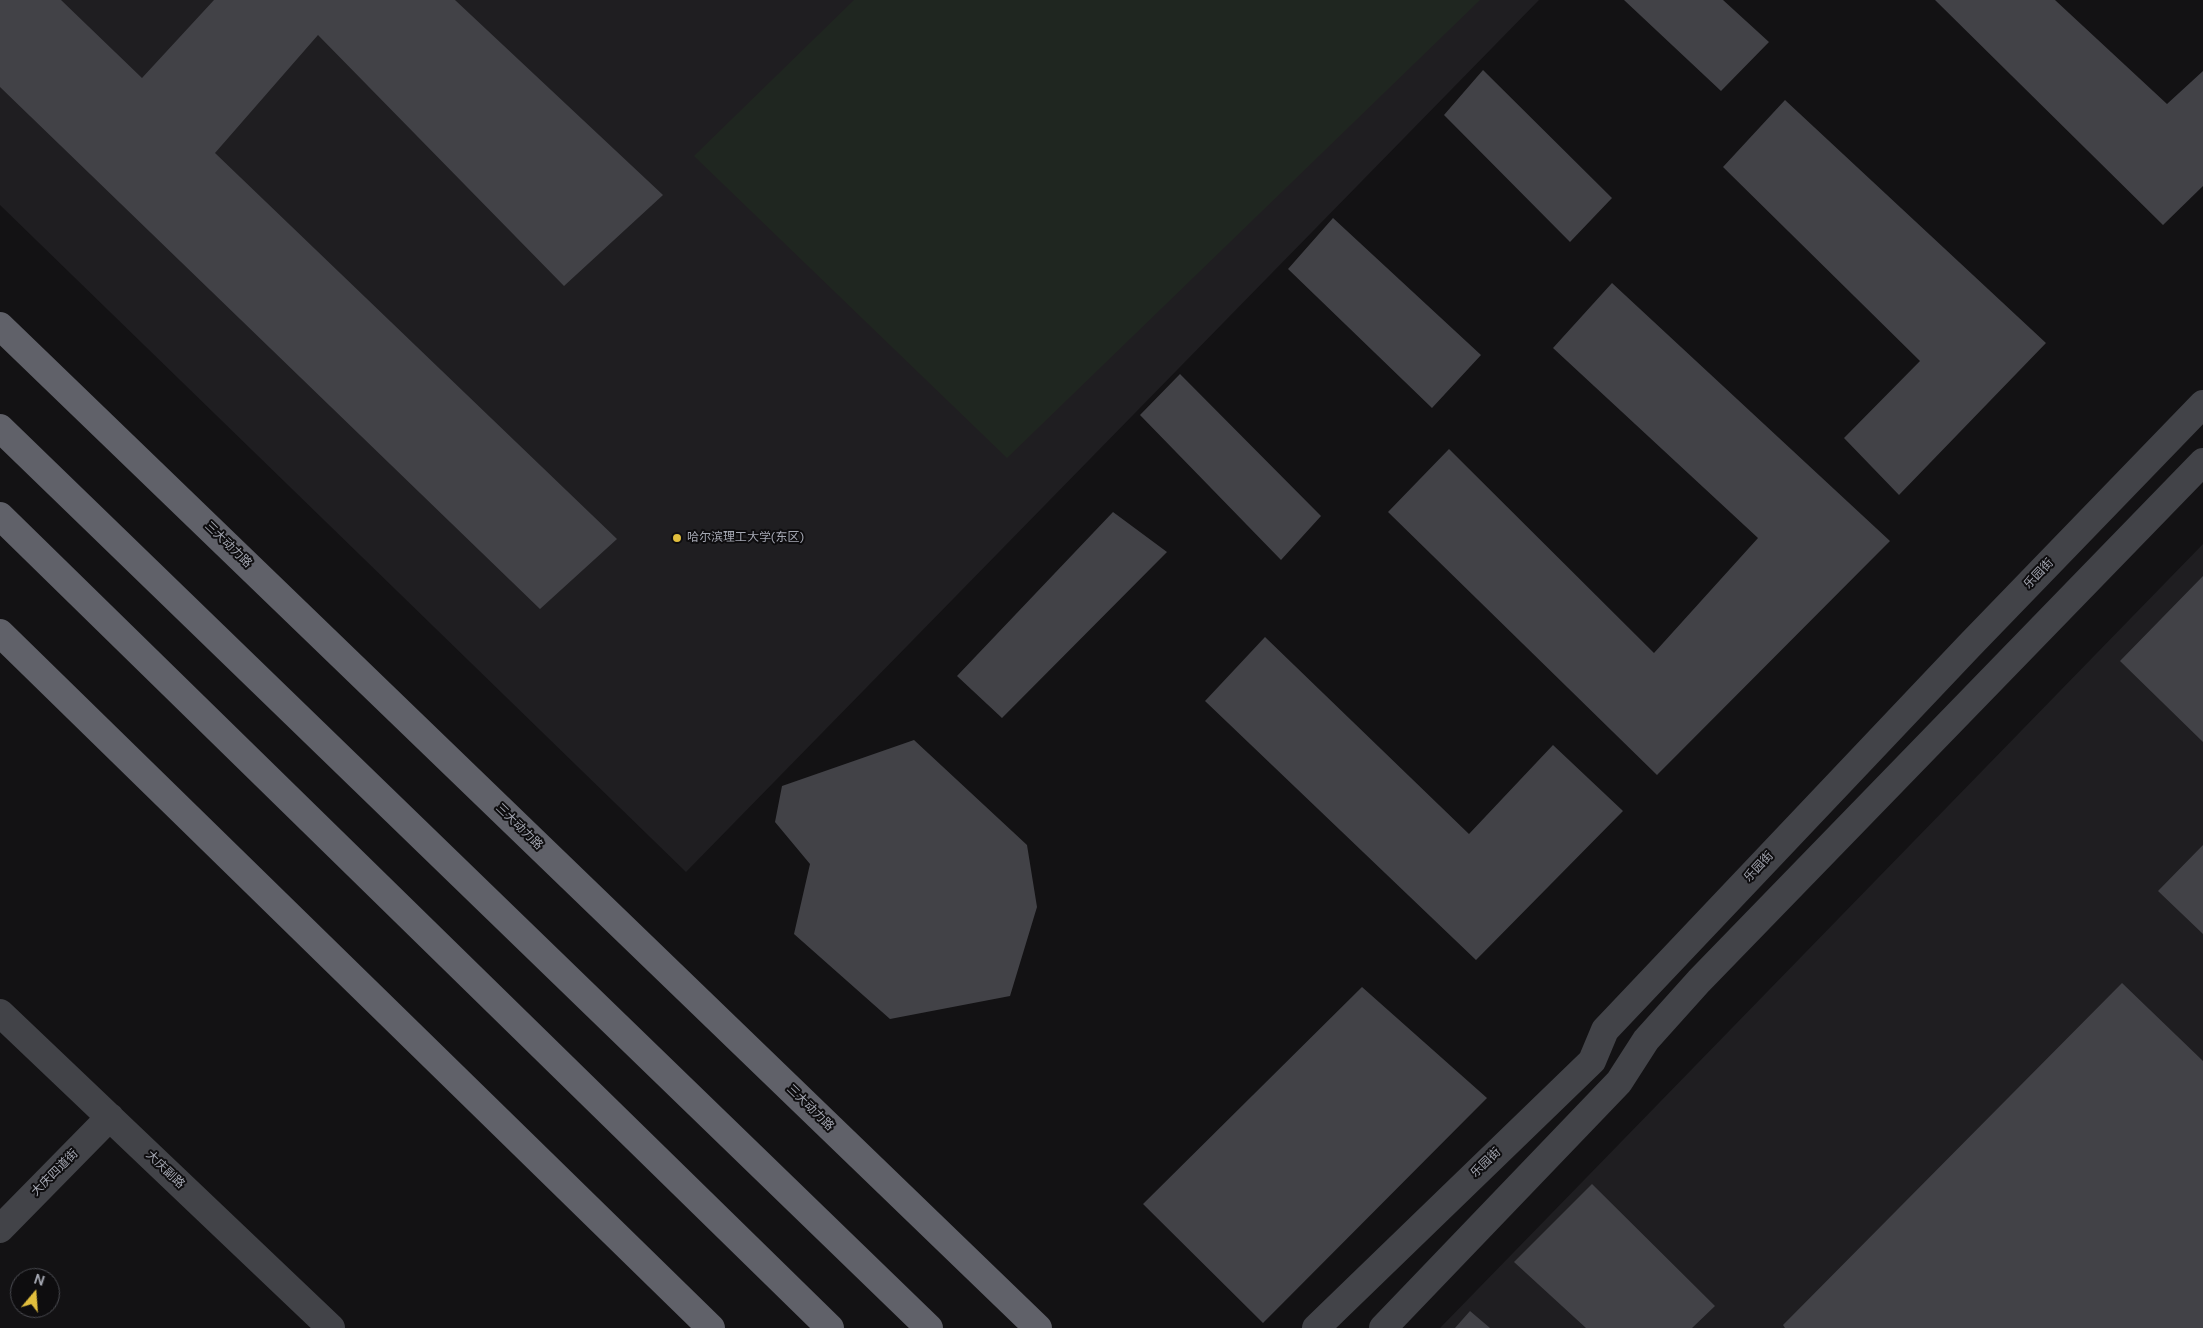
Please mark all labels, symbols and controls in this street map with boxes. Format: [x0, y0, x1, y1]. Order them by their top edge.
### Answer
street label: 三大动力路 [201, 519, 255, 571]
place label: 哈尔滨理工大学(东区) [687, 531, 804, 545]
marker: 哈尔滨理工大学(东区) [671, 532, 683, 544]
street label: 乐园街 [2021, 556, 2057, 592]
street label: 三大动力路 [492, 801, 546, 853]
street label: 乐园街 [1741, 849, 1777, 885]
street label: 三大动力路 [783, 1082, 837, 1134]
street label: 乐园街 [1468, 1145, 1504, 1181]
street label: 大庆四道街 [29, 1147, 81, 1199]
street label: 大庆副路 [143, 1148, 187, 1192]
north arrow [10, 1268, 60, 1318]
text: N [32, 1270, 47, 1290]

